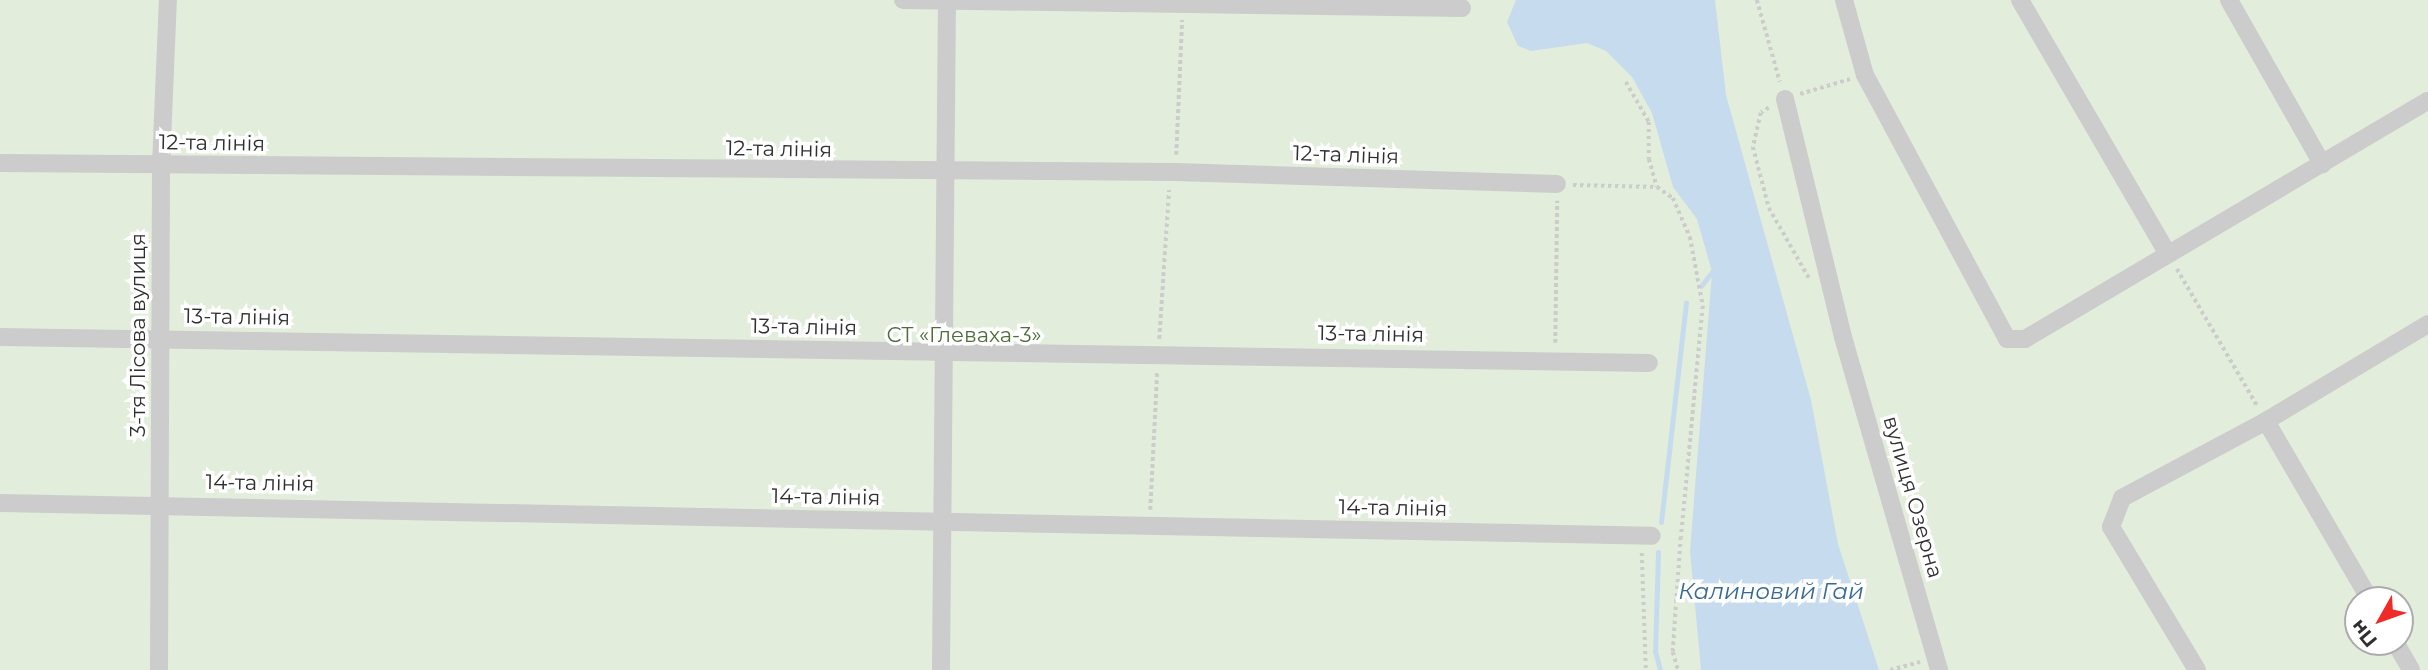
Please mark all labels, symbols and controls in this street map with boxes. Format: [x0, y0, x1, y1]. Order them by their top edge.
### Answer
street label: 12-та лінія [159, 129, 265, 157]
street label: 12-та лінія [726, 135, 832, 163]
street label: 12-та лінія [1292, 141, 1400, 169]
street label: 3-тя Лісова вулиця [125, 233, 151, 437]
street label: 13-та лінія [184, 303, 290, 331]
street label: 13-та лінія [751, 313, 857, 341]
street label: 13-та лінія [1318, 320, 1424, 348]
park label: СТ «Глеваха-3» [886, 322, 1042, 348]
street label: вулиця Озерна [1878, 413, 1948, 581]
street label: 14-та лінія [206, 469, 314, 497]
street label: 14-та лінія [772, 483, 880, 511]
street label: 14-та лінія [1339, 494, 1447, 522]
water label: Калиновий Гай [1678, 577, 1864, 605]
north arrow [2344, 586, 2414, 656]
text: Пн [2346, 615, 2382, 652]

